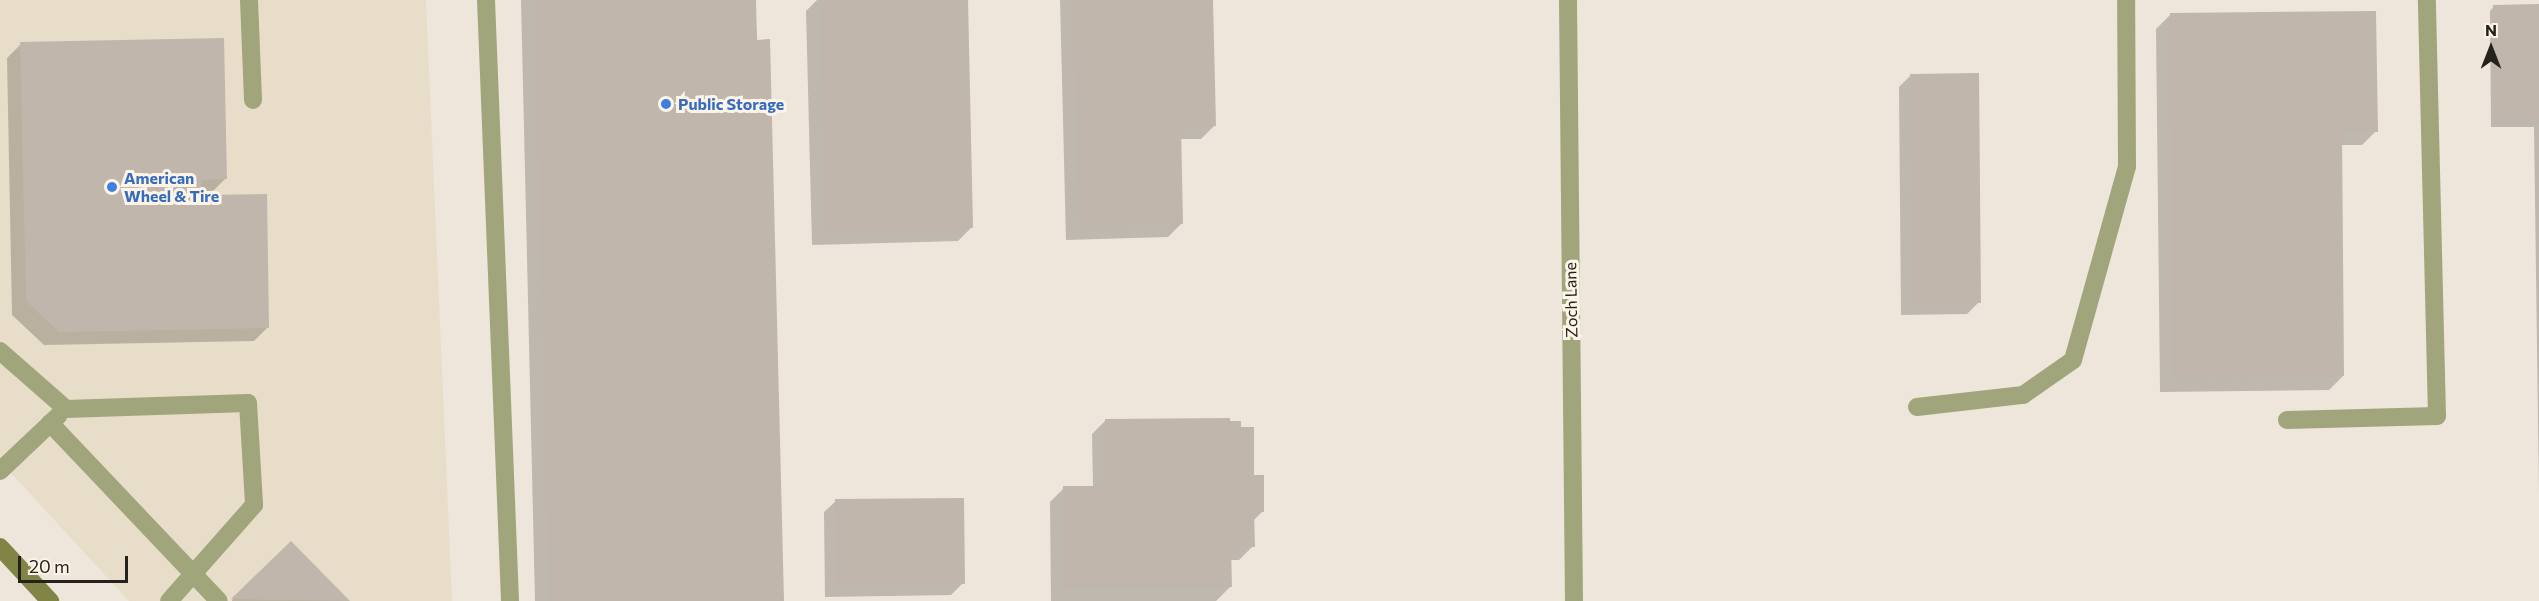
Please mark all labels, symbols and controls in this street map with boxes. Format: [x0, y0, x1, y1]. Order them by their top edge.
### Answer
north arrow [2461, 18, 2521, 78]
text: N [2485, 20, 2497, 39]
place label: Public Storage [678, 94, 784, 114]
marker: Public Storage [659, 97, 673, 111]
place label: American Wheel & Tire [124, 168, 219, 206]
marker: American Wheel & Tire [105, 180, 119, 194]
street label: Zoch Lane [1561, 262, 1581, 338]
scale bar [21, 544, 130, 582]
text: 20 m [29, 555, 70, 577]

